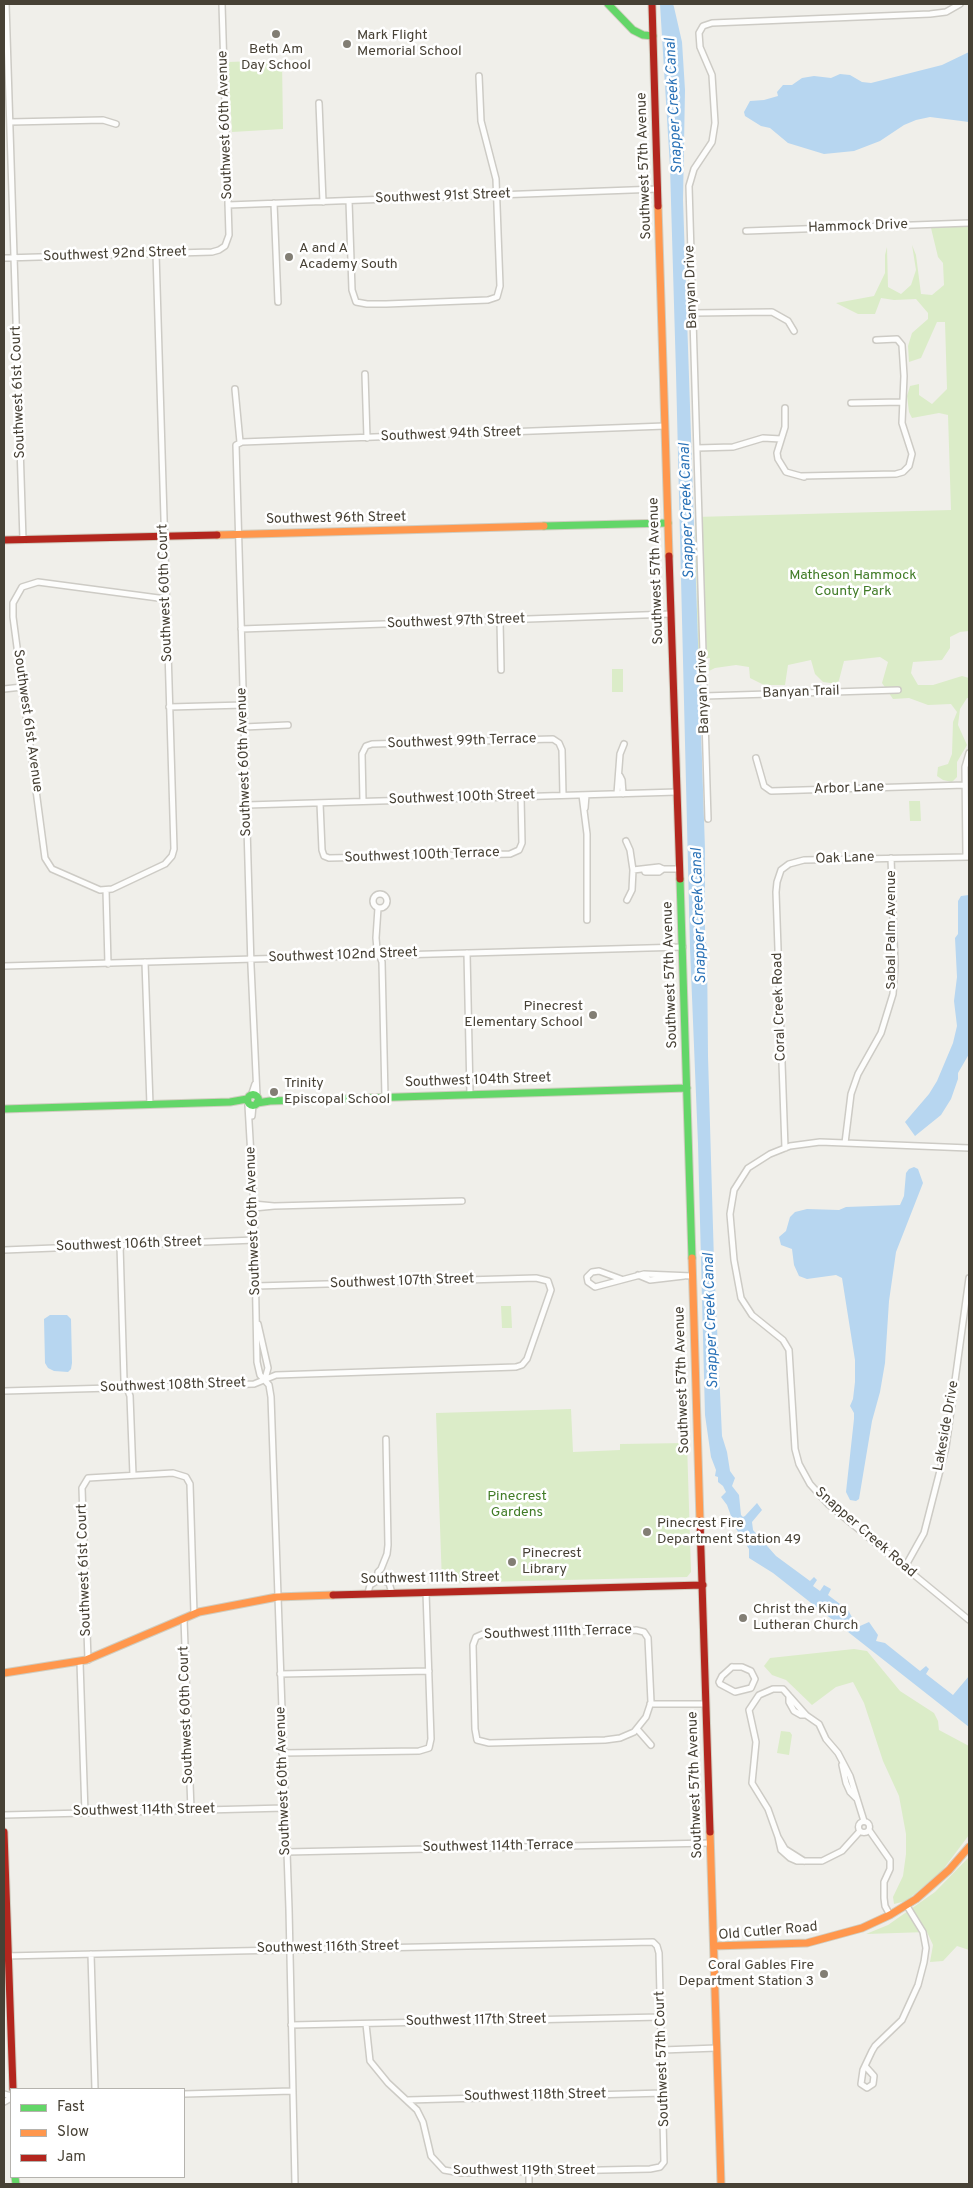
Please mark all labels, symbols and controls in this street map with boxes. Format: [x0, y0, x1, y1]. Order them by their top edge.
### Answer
marker: Beth Am Day School [270, 28, 282, 40]
place label: Mark Flight Memorial School [357, 28, 462, 60]
marker: Mark Flight Memorial School [341, 38, 353, 50]
water label: Snapper Creek Canal [662, 38, 688, 174]
place label: Beth Am Day School [241, 42, 311, 74]
street label: Southwest 60th Avenue [215, 50, 237, 200]
street label: Southwest 57th Avenue [634, 92, 656, 240]
street label: Southwest 91st Street [375, 186, 511, 208]
street label: Hammock Drive [808, 217, 908, 237]
place label: A and A Academy South [299, 241, 398, 274]
street label: Southwest 92nd Street [43, 244, 187, 266]
street label: Banyan Drive [682, 245, 702, 329]
marker: A and A Academy South [283, 251, 295, 263]
street label: Southwest 61st Court [8, 325, 30, 459]
street label: Southwest 94th Street [380, 424, 522, 446]
water label: Snapper Creek Canal [677, 443, 699, 579]
street label: Southwest 57th Avenue [646, 497, 668, 645]
street label: Southwest 96th Street [266, 509, 406, 529]
street label: Southwest 60th Court [155, 524, 177, 662]
park label: Matheson Hammock County Park [789, 568, 917, 600]
street label: Southwest 97th Street [387, 611, 525, 633]
street label: Southwest 61st Avenue [9, 649, 45, 793]
street label: Banyan Drive [694, 650, 714, 734]
street label: Banyan Trail [762, 683, 840, 703]
street label: Southwest 60th Avenue [234, 687, 256, 837]
street label: Southwest 99th Terrace [387, 731, 537, 753]
street label: Arbor Lane [814, 779, 884, 799]
street label: Southwest 100th Street [388, 787, 536, 809]
street label: Southwest 100th Terrace [344, 845, 500, 867]
water label: Snapper Creek Canal [689, 848, 711, 984]
street label: Oak Lane [815, 850, 875, 868]
street label: Sabal Palm Avenue [884, 870, 900, 990]
street label: Southwest 57th Avenue [660, 901, 682, 1049]
street label: Southwest 102nd Street [268, 945, 418, 967]
street label: Coral Creek Road [770, 952, 790, 1062]
place label: Pinecrest Elementary School [464, 999, 583, 1032]
marker: Pinecrest Elementary School [587, 1009, 599, 1021]
street label: Southwest 104th Street [405, 1070, 551, 1092]
place label: Trinity Episcopal School [284, 1076, 390, 1108]
marker: Trinity Episcopal School [268, 1086, 280, 1098]
street label: Southwest 60th Avenue [243, 1146, 265, 1296]
street label: Southwest 106th Street [56, 1234, 202, 1256]
water label: Snapper Creek Canal [701, 1253, 723, 1389]
street label: Southwest 107th Street [330, 1271, 474, 1293]
street label: Southwest 57th Avenue [672, 1306, 694, 1454]
street label: Southwest 108th Street [100, 1375, 246, 1397]
street label: Lakeside Drive [931, 1379, 963, 1473]
street label: Snapper Creek Road [811, 1484, 919, 1582]
park label: Pinecrest Gardens [487, 1489, 547, 1521]
street label: Southwest 61st Court [74, 1503, 96, 1637]
place label: Pinecrest Fire Department Station 49 [657, 1516, 801, 1548]
marker: Pinecrest Fire Department Station 49 [641, 1526, 653, 1538]
place label: Pinecrest Library [522, 1546, 581, 1578]
marker: Pinecrest Library [506, 1556, 518, 1568]
street label: Southwest 111th Street [360, 1569, 500, 1589]
place label: Christ the King Lutheran Church [753, 1602, 858, 1634]
marker: Christ the King Lutheran Church [737, 1612, 749, 1624]
street label: Southwest 111th Terrace [484, 1622, 632, 1644]
street label: Southwest 60th Court [176, 1646, 198, 1784]
street label: Southwest 60th Avenue [273, 1706, 295, 1856]
street label: Southwest 57th Avenue [685, 1711, 707, 1859]
street label: Southwest 114th Street [73, 1801, 215, 1821]
street label: Southwest 114th Terrace [422, 1837, 574, 1857]
street label: Old Cutler Road [718, 1919, 818, 1945]
street label: Southwest 116th Street [257, 1938, 399, 1958]
place label: Coral Gables Fire Department Station 3 [678, 1958, 814, 1990]
marker: Coral Gables Fire Department Station 3 [818, 1968, 830, 1980]
street label: Southwest 57th Court [652, 1991, 674, 2127]
street label: Southwest 117th Street [405, 2011, 547, 2031]
street label: Southwest 118th Street [464, 2086, 606, 2106]
legend [10, 2088, 185, 2178]
text: Fast [57, 2098, 85, 2117]
text: Slow [57, 2123, 89, 2142]
text: Jam [57, 2148, 86, 2167]
street label: Southwest 119th Street [453, 2163, 595, 2179]

